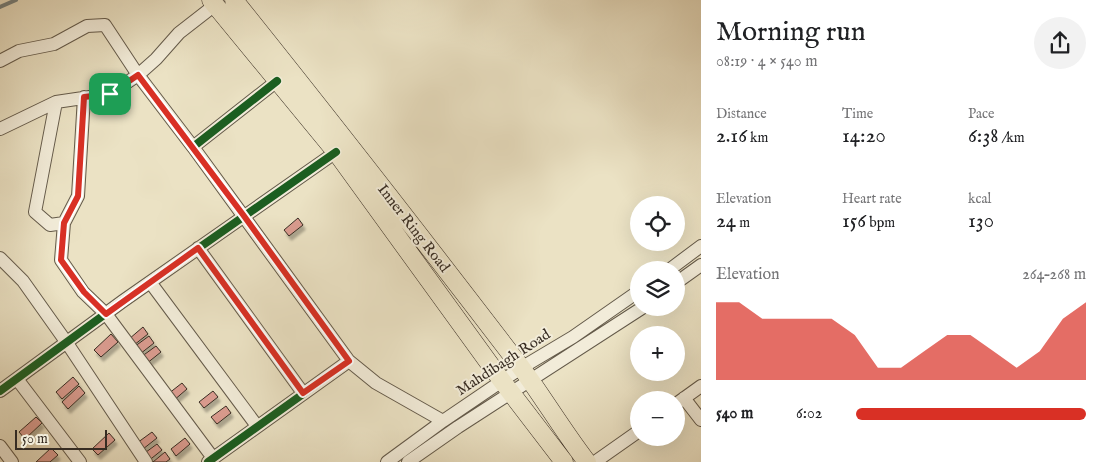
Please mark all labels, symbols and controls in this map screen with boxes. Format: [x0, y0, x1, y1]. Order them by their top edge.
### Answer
text: Morning run [716, 15, 866, 50]
button: share [1034, 17, 1086, 69]
text: 08:19 · 4 × 540 m [716, 52, 818, 72]
pin [89, 73, 131, 115]
icon: arrive [96, 80, 124, 108]
text: Distance [716, 105, 767, 123]
text: Time [842, 105, 873, 123]
text: Pace [968, 105, 995, 123]
text: 2.16 [716, 123, 747, 150]
text: 14:20 [842, 123, 886, 150]
text: 6:38 [968, 123, 998, 150]
text: km [747, 129, 768, 147]
text: /km [998, 129, 1025, 147]
street label: Inner Ring Road [373, 180, 455, 277]
text: Elevation [716, 190, 772, 208]
text: Heart rate [842, 190, 902, 208]
text: kcal [968, 190, 991, 208]
map controls [630, 196, 685, 446]
button: locate [630, 196, 685, 251]
text: 24 [716, 208, 736, 235]
text: 156 [842, 208, 866, 235]
text: 130 [968, 208, 994, 235]
text: m [736, 214, 750, 232]
text: bpm [866, 214, 895, 232]
button: layers [630, 261, 685, 316]
text: Elevation [716, 265, 779, 285]
text: 264–268 m [1022, 265, 1086, 285]
street label: Mahdibagh Road [453, 324, 555, 400]
button: + [630, 326, 685, 381]
button: − [630, 391, 685, 446]
text: 540 m [716, 404, 753, 424]
text: 6:02 [796, 404, 822, 424]
scale bar [15, 427, 108, 450]
text: 50 m [22, 430, 48, 448]

